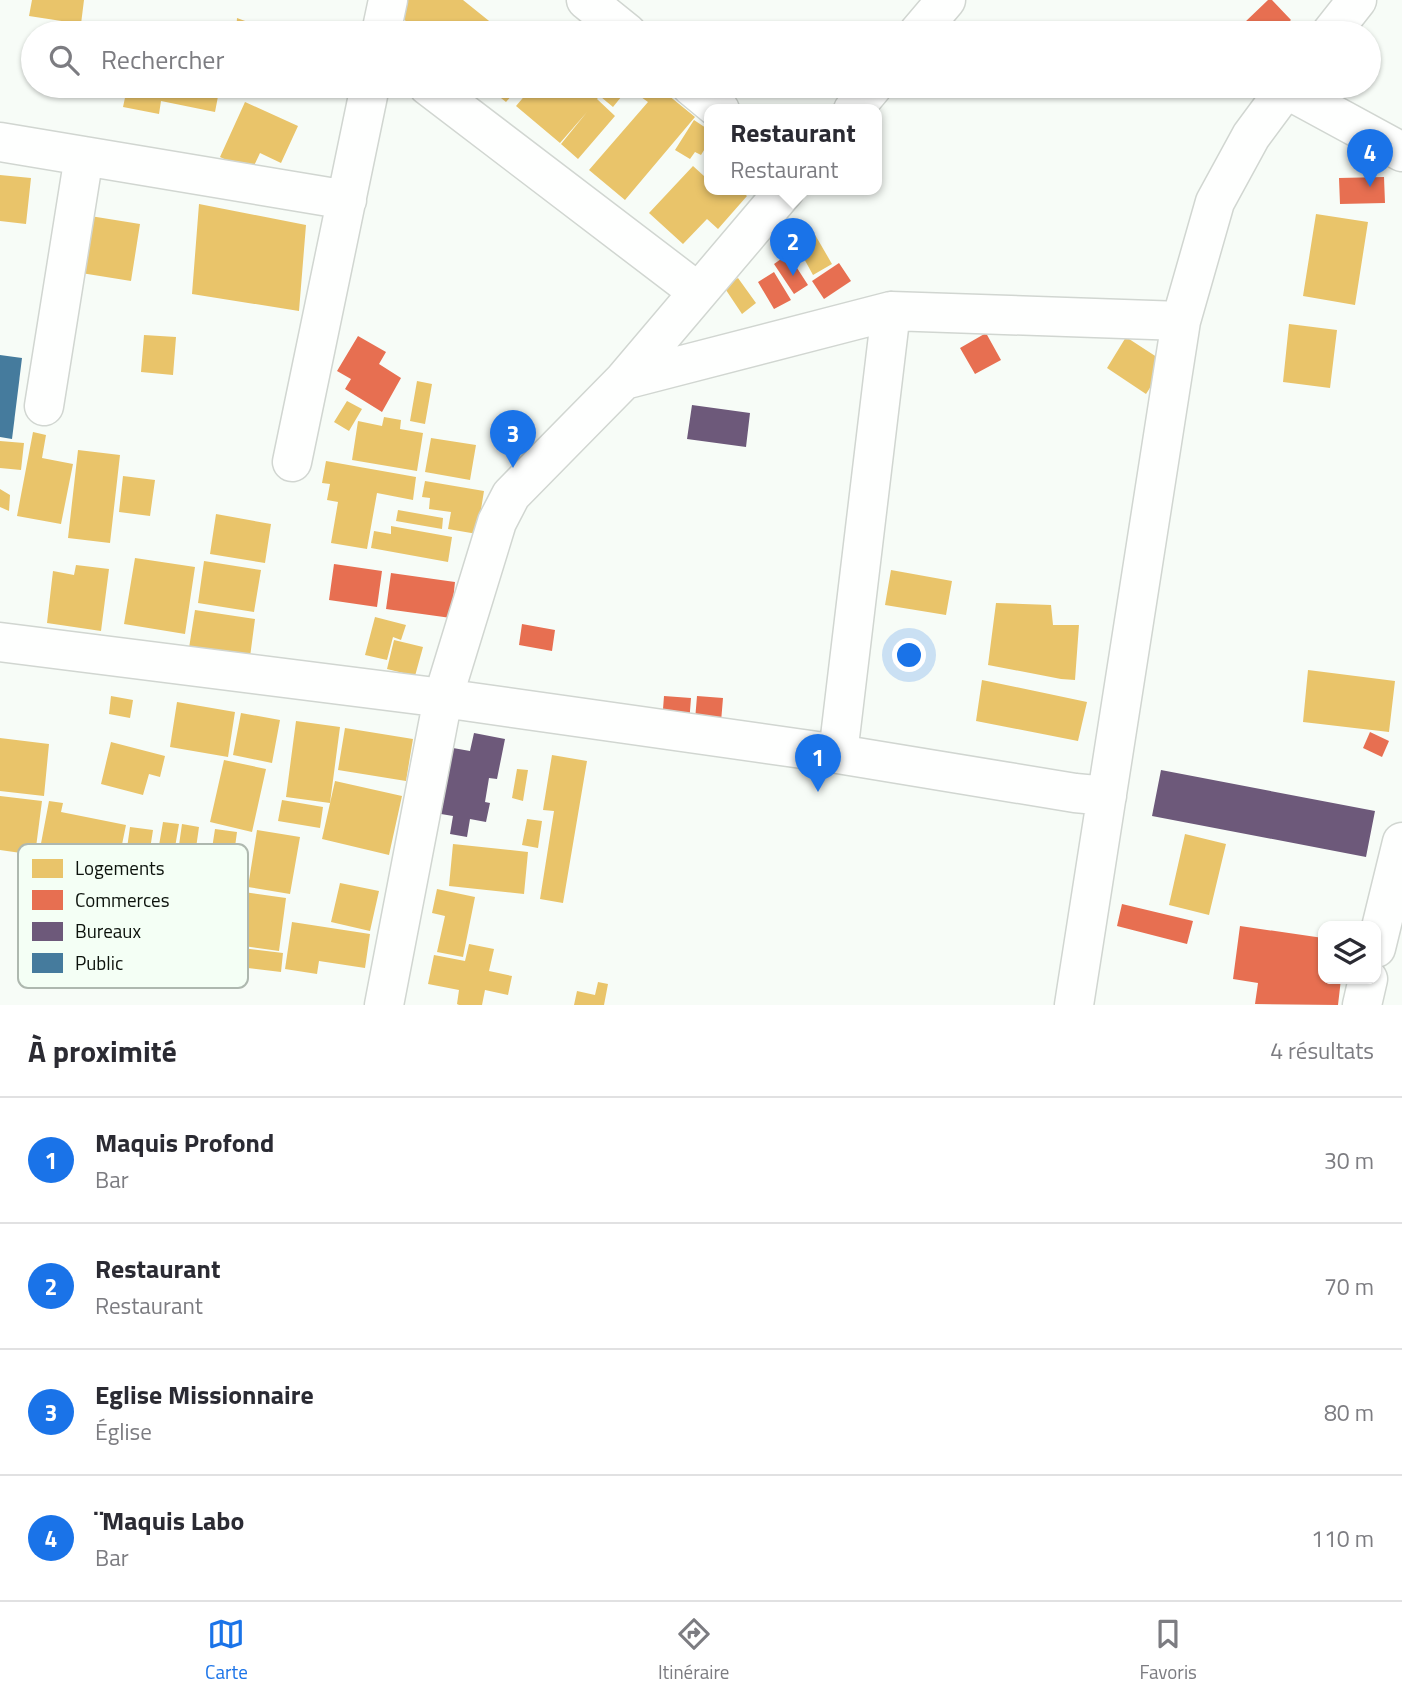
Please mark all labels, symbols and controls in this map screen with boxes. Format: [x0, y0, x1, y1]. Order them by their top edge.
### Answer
search box [21, 21, 1381, 98]
text: Rechercher [101, 40, 225, 79]
icon: search [45, 41, 83, 79]
popup [704, 104, 882, 195]
text: Restaurant [730, 113, 856, 152]
pin: 4 [1347, 129, 1393, 187]
text: Restaurant [730, 152, 838, 187]
pin: 2 [770, 218, 816, 276]
pin: 3 [490, 410, 536, 468]
your location [892, 638, 926, 672]
pin: 1 [795, 734, 841, 792]
legend [18, 844, 248, 988]
text: Logements [75, 853, 165, 882]
text: Commerces [75, 885, 170, 914]
text: Bureaux [75, 916, 141, 945]
map controls [1318, 921, 1381, 984]
button: layers [1318, 921, 1381, 984]
text: Public [75, 948, 123, 977]
text: À proximité [28, 1028, 177, 1074]
text: 4 résultats [1270, 1033, 1374, 1068]
text: Maquis Profond [95, 1123, 274, 1162]
text: 1 [45, 1143, 57, 1178]
text: 30 m [1324, 1143, 1374, 1178]
text: Bar [95, 1162, 129, 1197]
text: Restaurant [95, 1249, 220, 1288]
text: 2 [45, 1269, 57, 1304]
text: 70 m [1324, 1269, 1374, 1304]
text: Restaurant [95, 1288, 203, 1323]
text: Eglise Missionnaire [95, 1375, 314, 1414]
text: 3 [45, 1395, 57, 1430]
text: 80 m [1324, 1395, 1374, 1430]
text: Église [95, 1414, 152, 1449]
text: ¨Maquis Labo [95, 1501, 244, 1540]
text: 4 [45, 1521, 57, 1556]
text: 110 m [1311, 1521, 1374, 1556]
text: Bar [95, 1540, 129, 1575]
tab: Carte [205, 1615, 248, 1686]
tab: Itinéraire [658, 1615, 729, 1686]
tab: Favoris [1140, 1615, 1197, 1686]

